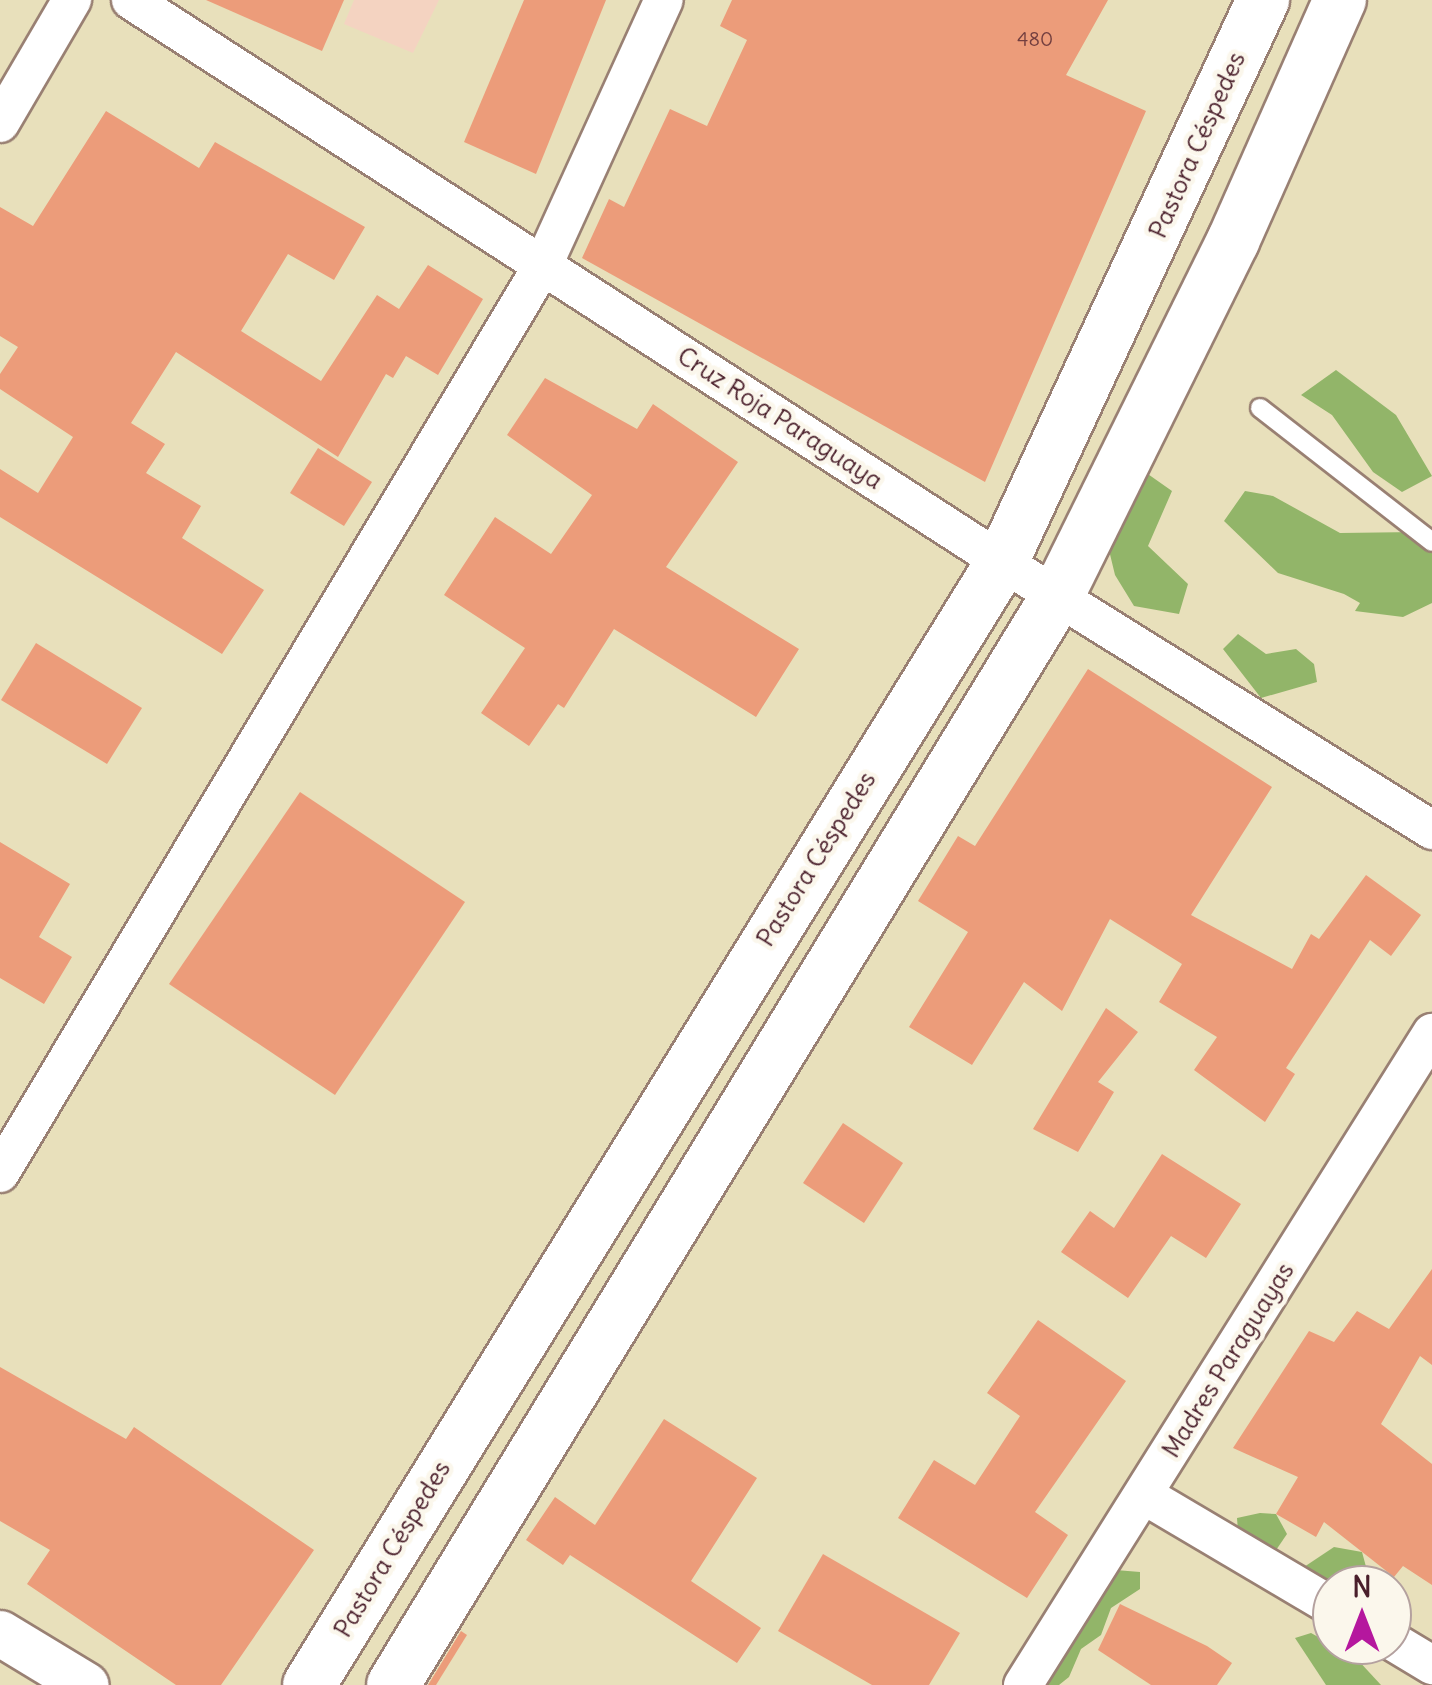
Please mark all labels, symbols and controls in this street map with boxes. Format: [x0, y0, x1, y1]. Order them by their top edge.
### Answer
house number: 480 [1017, 26, 1053, 50]
street label: Pastora Céspedes [1143, 47, 1251, 243]
street label: Cruz Roja Paraguaya [672, 340, 888, 496]
street label: Pastora Céspedes [750, 766, 882, 952]
street label: Madres Paraguayas [1156, 1257, 1300, 1463]
street label: Pastora Céspedes [328, 1455, 456, 1643]
north arrow [1312, 1565, 1412, 1665]
text: N [1352, 1569, 1372, 1605]

